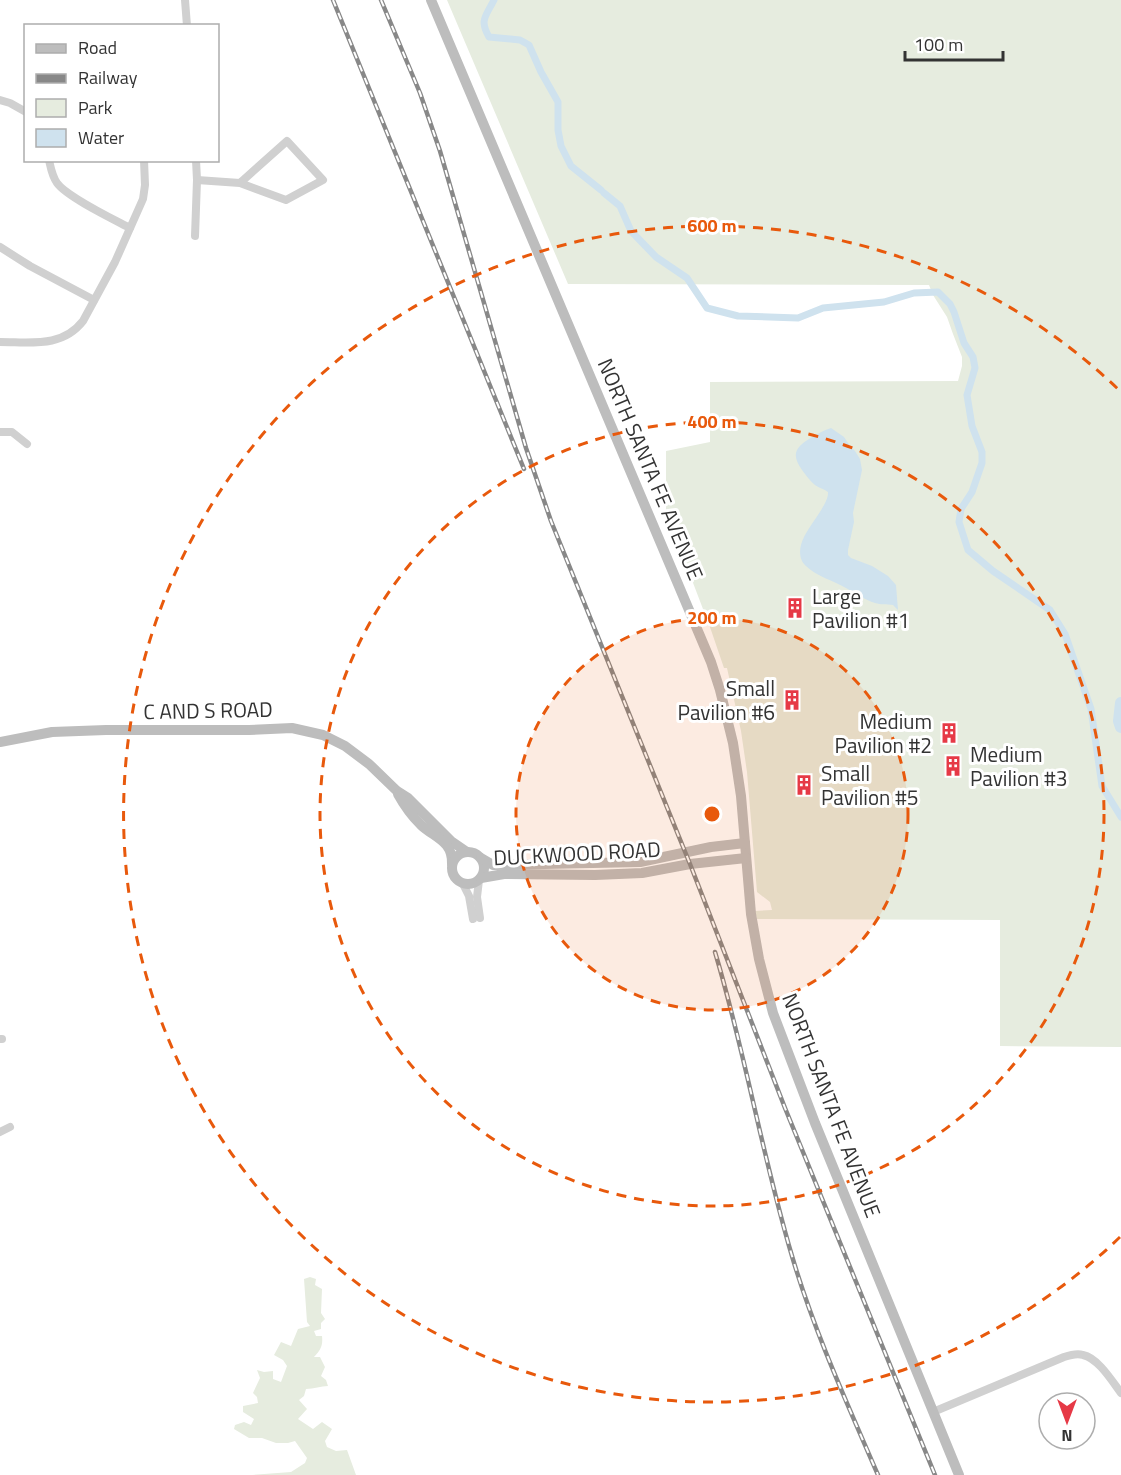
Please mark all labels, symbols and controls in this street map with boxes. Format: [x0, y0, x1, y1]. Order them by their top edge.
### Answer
legend [24, 24, 219, 162]
scale bar [905, 24, 1002, 62]
text: 100 m [914, 31, 963, 58]
text: Road [78, 34, 117, 61]
text: Railway [78, 64, 138, 91]
text: Park [78, 94, 113, 121]
text: Water [78, 124, 124, 151]
text: 600 m [687, 212, 737, 239]
street label: NORTH SANTA FE AVENUE [590, 353, 712, 585]
text: 400 m [687, 408, 737, 435]
place label: Large Pavilion #1 [812, 580, 909, 636]
building icon: Large Pavilion #1 [783, 596, 807, 620]
text: 200 m [687, 604, 737, 631]
place label: Small Pavilion #6 [678, 672, 775, 728]
building icon: Small Pavilion #6 [780, 688, 804, 712]
street label: C AND S ROAD [143, 693, 273, 727]
place label: Medium Pavilion #2 [835, 705, 932, 761]
building icon: Medium Pavilion #2 [937, 721, 961, 745]
place label: Medium Pavilion #3 [970, 738, 1067, 794]
building icon: Medium Pavilion #3 [941, 754, 965, 778]
place label: Small Pavilion #5 [821, 757, 918, 813]
building icon: Small Pavilion #5 [792, 773, 816, 797]
centre of rings [702, 804, 722, 824]
street label: DUCKWOOD ROAD [493, 833, 661, 873]
street label: NORTH SANTA FE AVENUE [774, 988, 890, 1222]
north arrow [1037, 1391, 1097, 1451]
text: N [1061, 1424, 1073, 1448]

